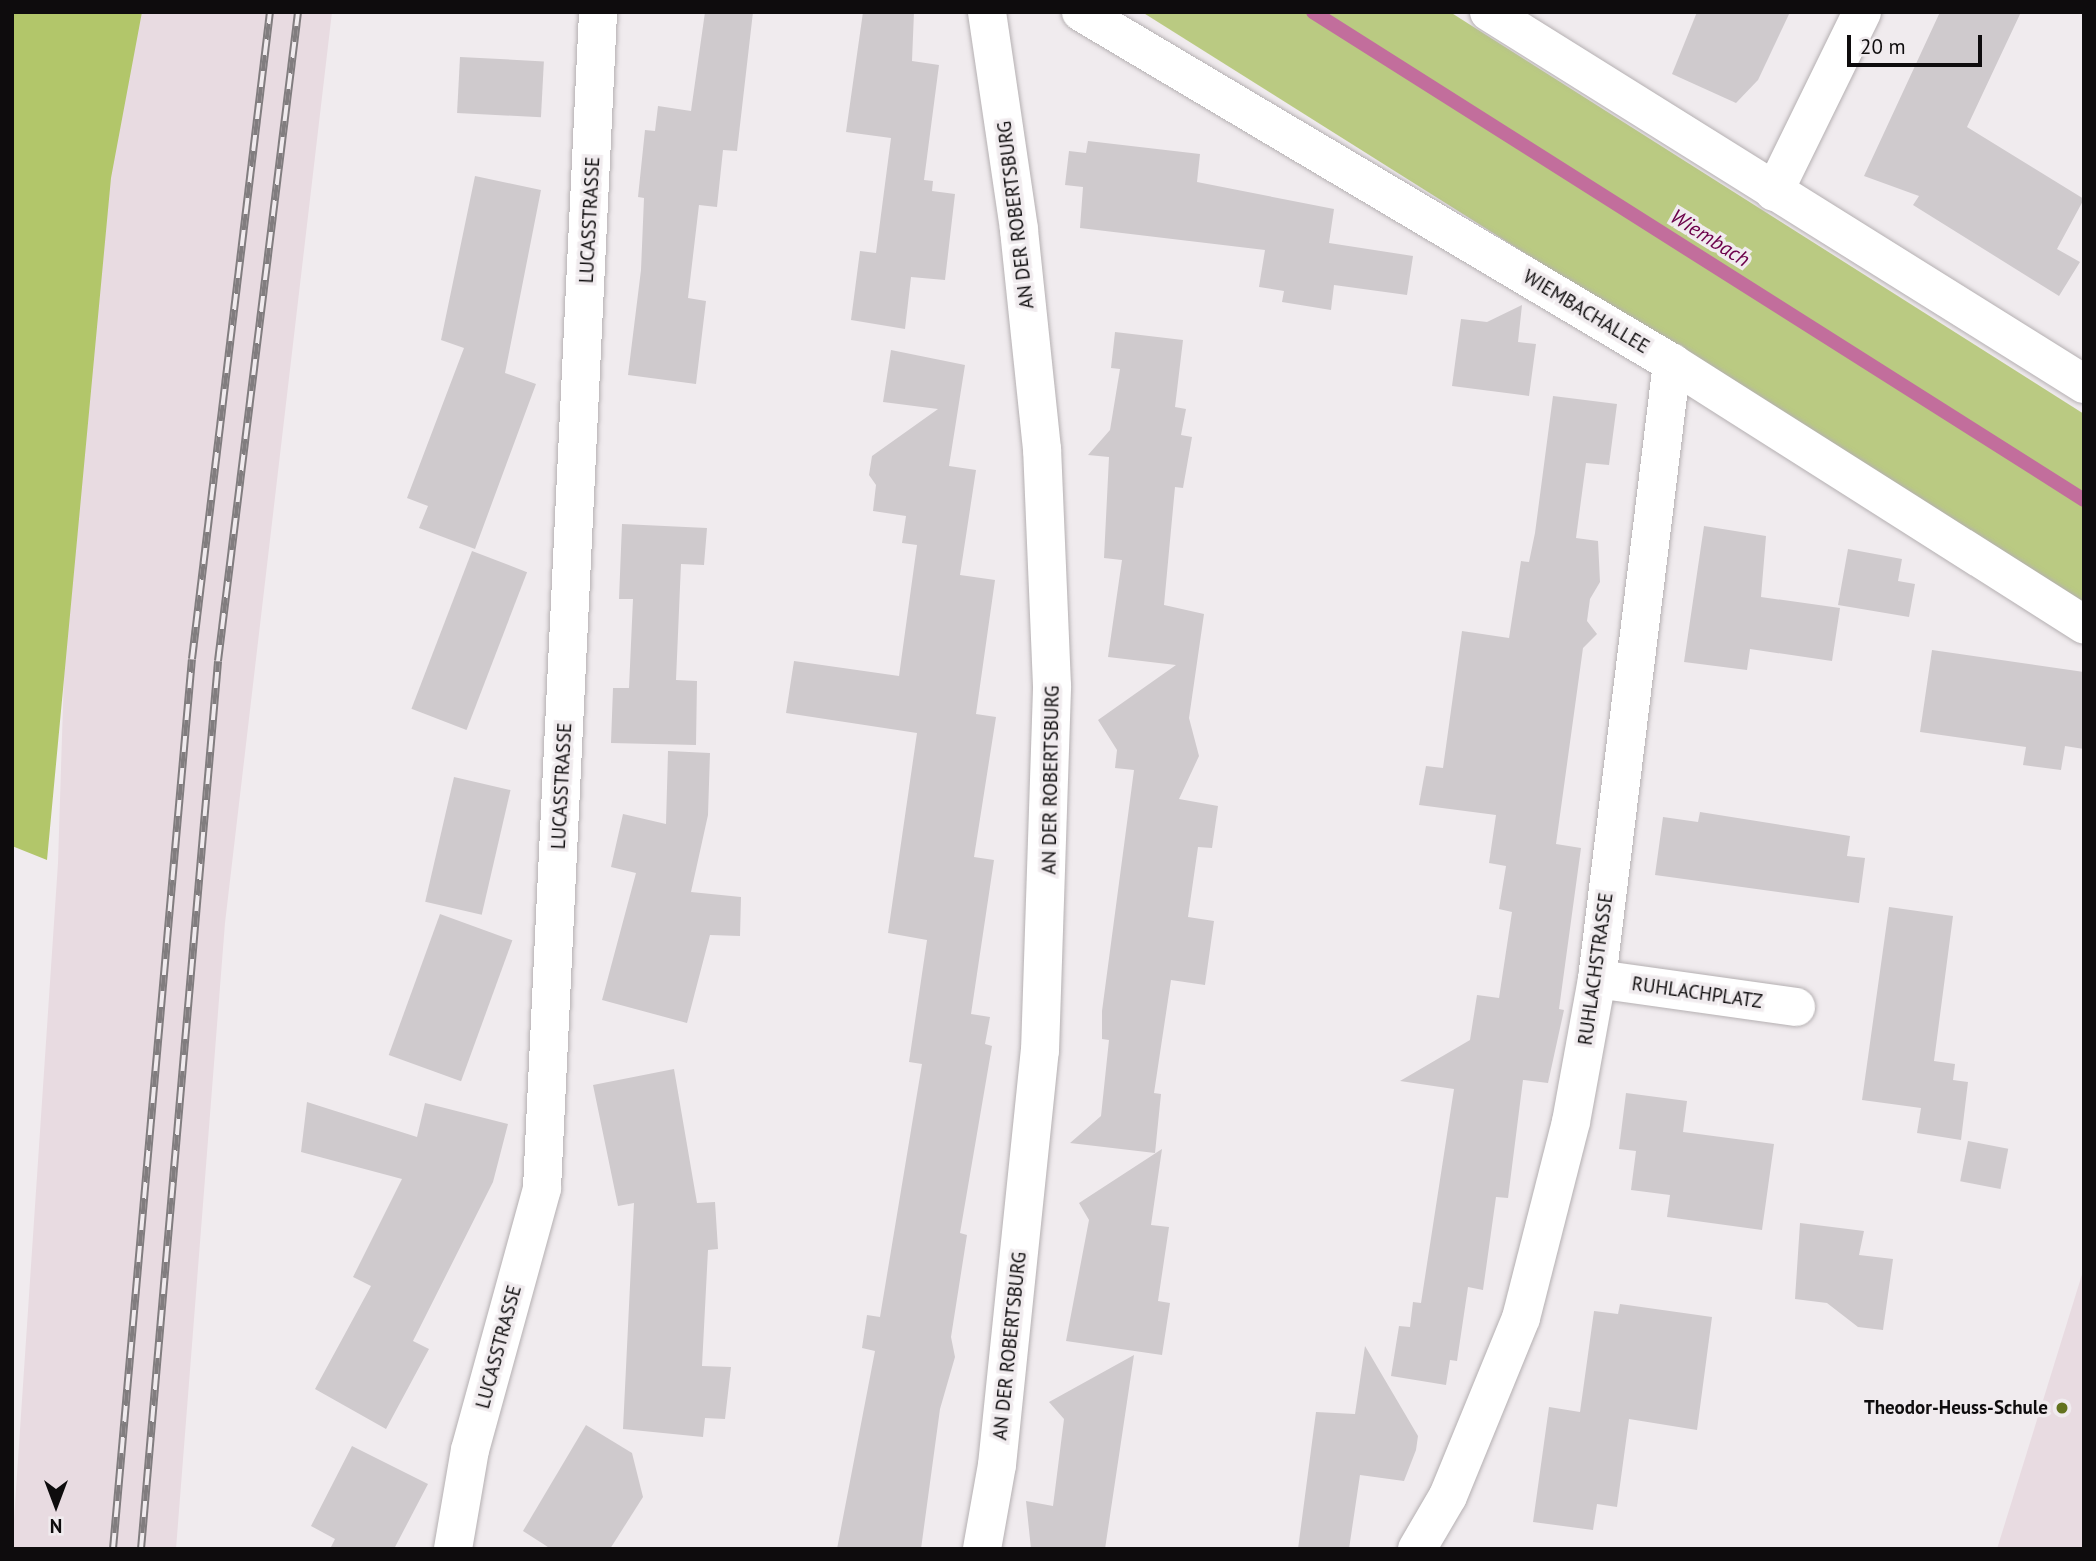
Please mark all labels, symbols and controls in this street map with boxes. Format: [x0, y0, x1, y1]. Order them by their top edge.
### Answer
scale bar [1851, 21, 1986, 65]
text: 20 m [1860, 33, 1906, 60]
street label: AN DER ROBERTSBURG [993, 120, 1039, 310]
street label: LUCASSTRASSE [575, 156, 605, 284]
water label: Wiembach [1666, 204, 1754, 272]
street label: WIEMBACHALLEE [1519, 265, 1653, 359]
street label: AN DER ROBERTSBURG [1038, 685, 1064, 875]
street label: LUCASSTRASSE [547, 722, 577, 850]
street label: RUHLACHSTRASSE [1574, 891, 1618, 1047]
street label: RUHLACHPLATZ [1630, 973, 1764, 1013]
street label: AN DER ROBERTSBURG [989, 1251, 1031, 1441]
street label: LUCASSTRASSE [472, 1283, 526, 1411]
place label: Theodor-Heuss-Schule [1864, 1397, 2048, 1419]
marker: Theodor-Heuss-Schule [2054, 1400, 2070, 1416]
north arrow [21, 1470, 91, 1540]
text: N [50, 1514, 62, 1538]

